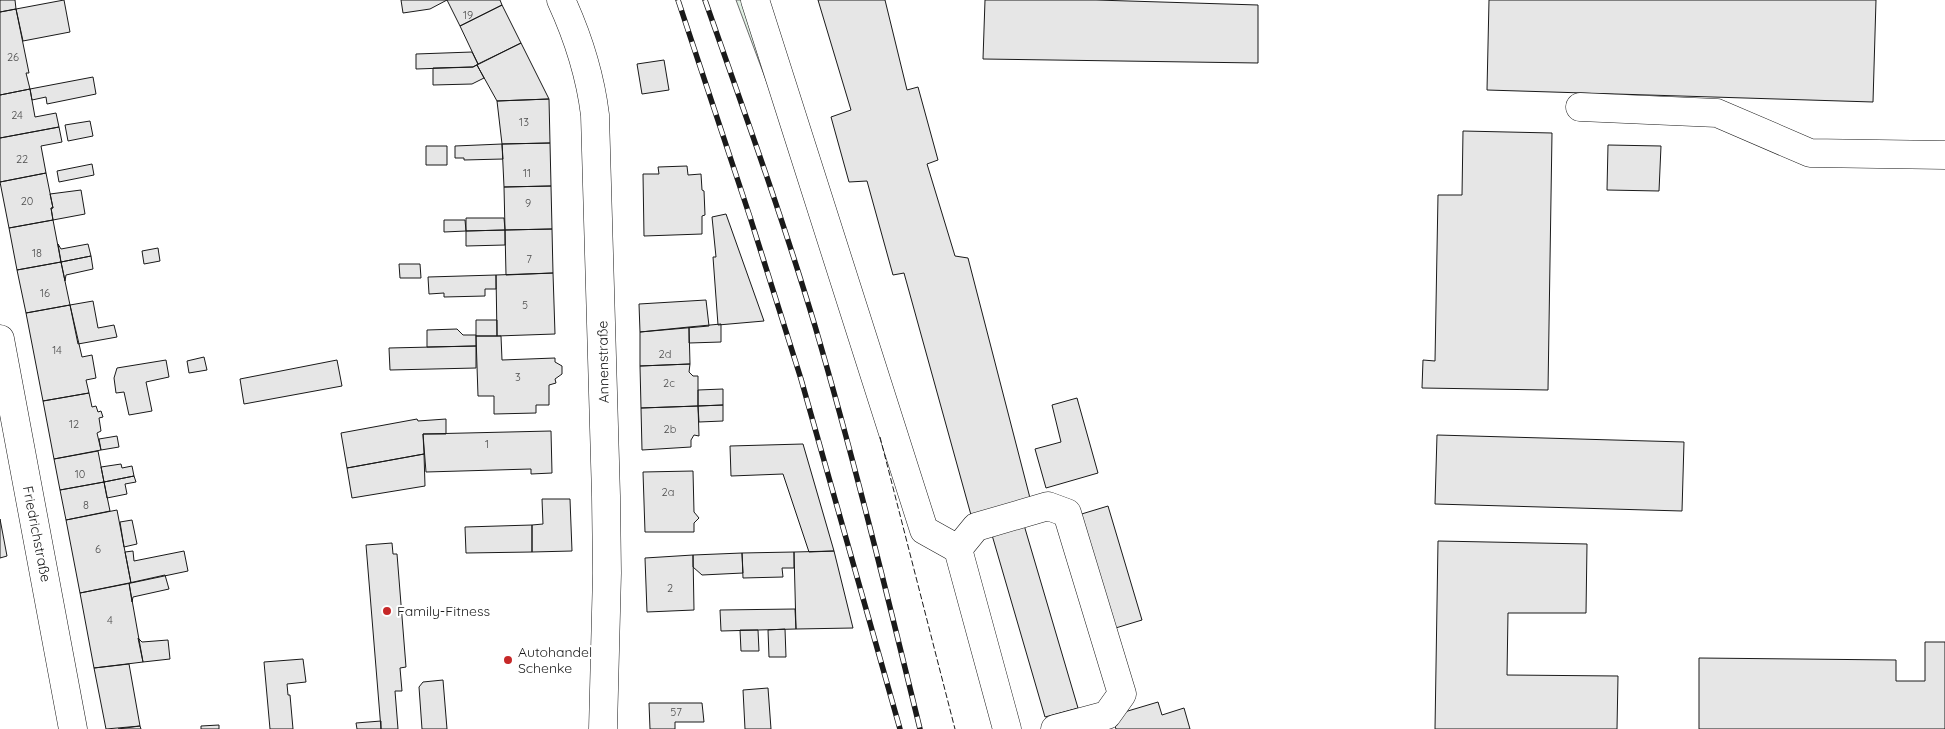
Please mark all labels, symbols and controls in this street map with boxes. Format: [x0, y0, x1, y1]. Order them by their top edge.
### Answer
house number: 19 [463, 8, 473, 22]
house number: 26 [7, 50, 19, 64]
house number: 24 [11, 108, 23, 122]
house number: 13 [519, 115, 529, 129]
house number: 22 [16, 152, 28, 166]
house number: 11 [523, 166, 531, 180]
house number: 20 [21, 194, 33, 208]
house number: 9 [525, 196, 531, 210]
house number: 18 [32, 246, 42, 260]
house number: 7 [526, 252, 532, 266]
house number: 16 [40, 286, 50, 300]
house number: 5 [522, 298, 528, 312]
street label: Annenstraße [593, 320, 613, 403]
house number: 14 [52, 343, 62, 357]
house number: 2d [659, 347, 671, 361]
house number: 3 [515, 370, 521, 384]
house number: 2c [663, 376, 675, 390]
house number: 12 [69, 417, 79, 431]
house number: 2b [664, 422, 677, 436]
house number: 1 [485, 437, 489, 451]
house number: 10 [75, 467, 85, 481]
street label: Friedrichstraße [19, 484, 55, 584]
house number: 2a [662, 485, 674, 499]
house number: 8 [83, 498, 89, 512]
house number: 6 [95, 542, 101, 556]
house number: 2 [667, 581, 673, 595]
place label: Family-Fitness [397, 602, 490, 620]
marker: Family-Fitness [381, 605, 393, 617]
house number: 4 [107, 613, 113, 627]
place label: Autohandel Schenke [518, 643, 592, 677]
marker: Autohandel Schenke [502, 654, 514, 666]
house number: 57 [670, 705, 682, 719]

